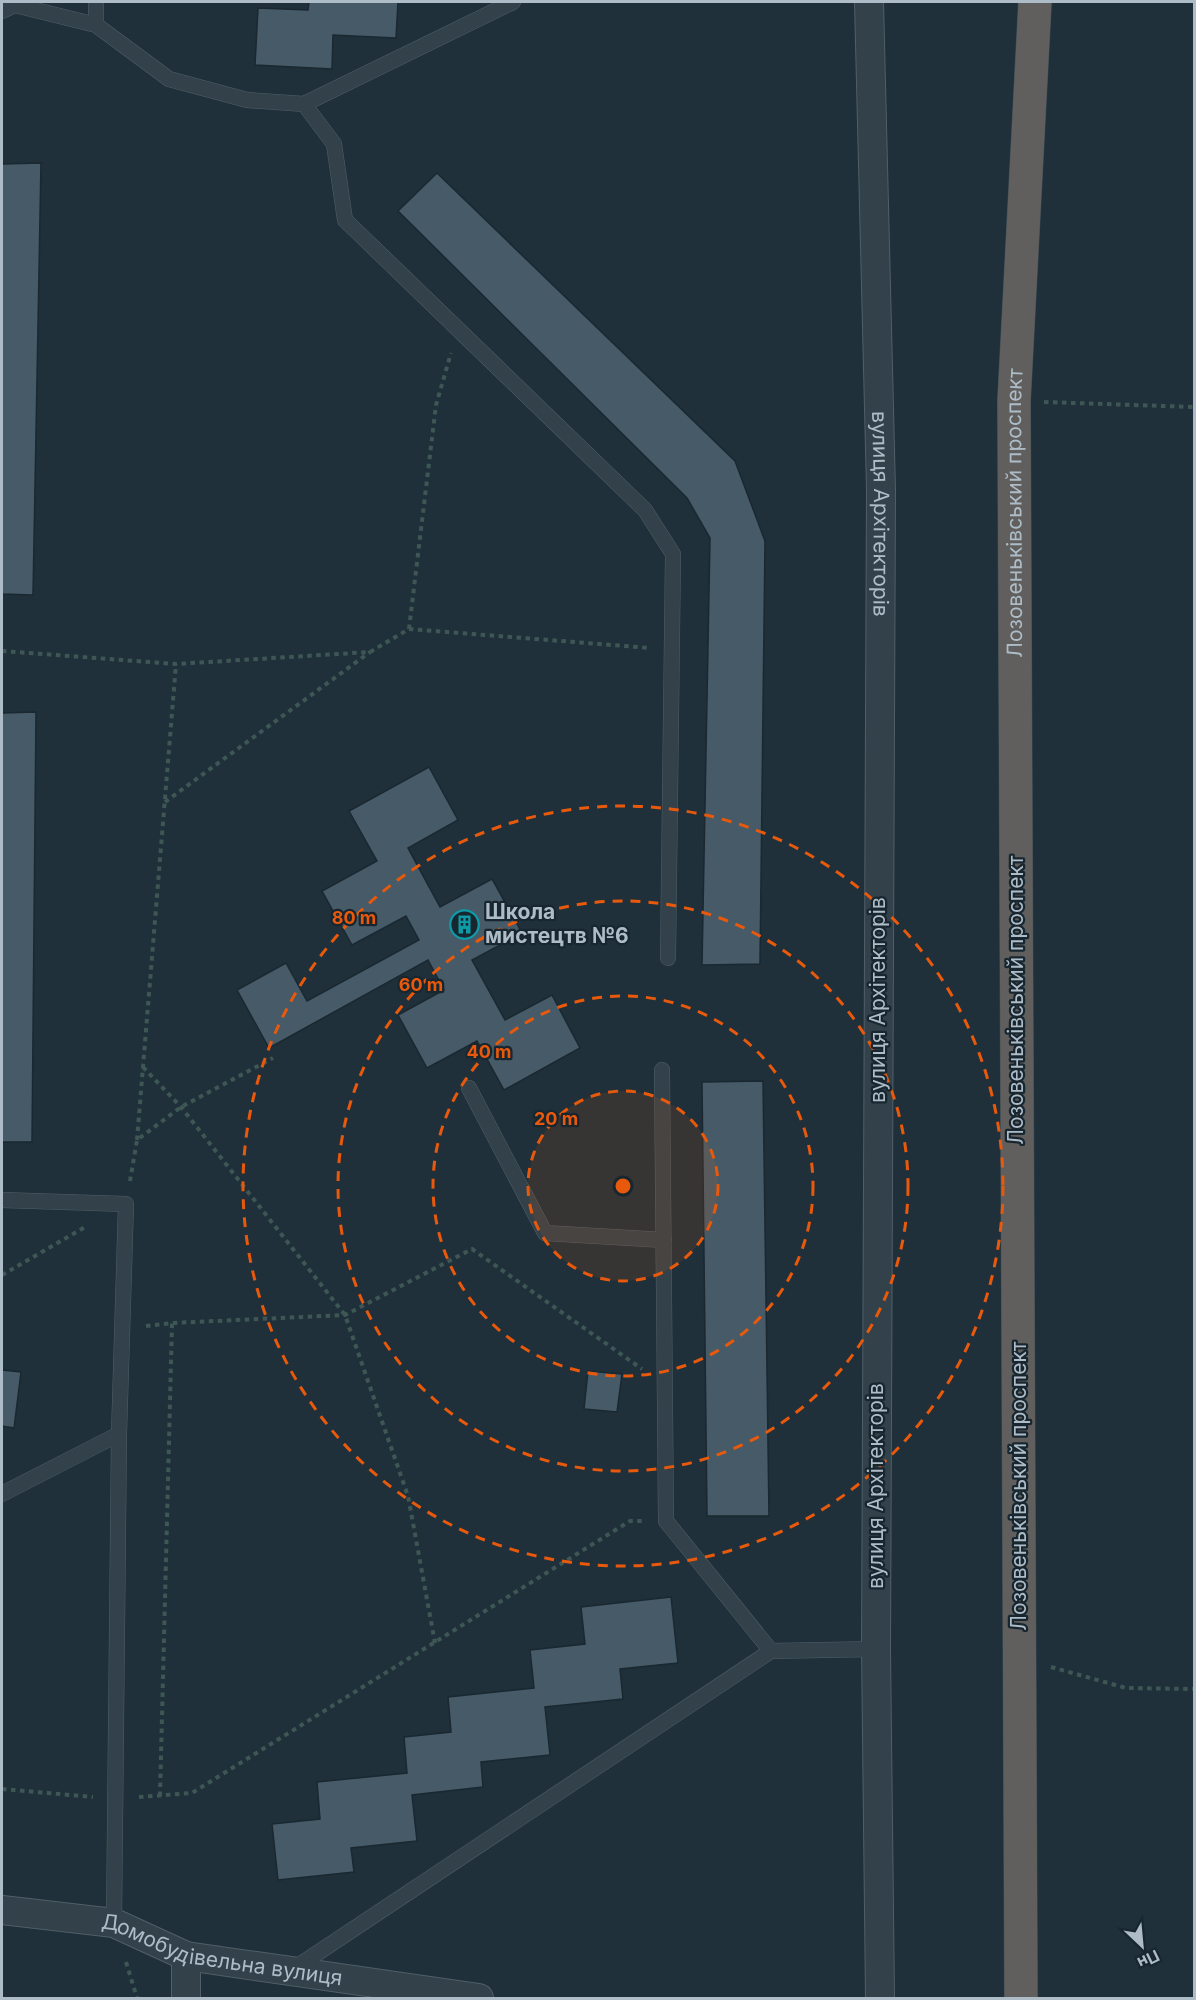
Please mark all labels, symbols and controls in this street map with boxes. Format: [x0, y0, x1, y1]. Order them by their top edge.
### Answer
street label: Лозовеньківський проспект [1001, 367, 1028, 658]
street label: вулиця Архітекторів [867, 411, 894, 617]
street label: Лозовеньківський проспект [1003, 855, 1028, 1145]
street label: вулиця Архітекторів [865, 897, 890, 1103]
place label: Школа мистецтв №6 [485, 899, 629, 948]
text: 80 m [332, 907, 376, 928]
building icon: Школа мистецтв №6 [448, 908, 480, 940]
text: 60 m [399, 974, 443, 995]
text: 40 m [467, 1041, 512, 1062]
text: 20 m [534, 1108, 578, 1129]
centre of rings [613, 1176, 633, 1196]
street label: Лозовеньківський проспект [1006, 1341, 1031, 1631]
street label: вулиця Архітекторів [863, 1383, 888, 1589]
street label: Домобудівельна вулиця [100, 1909, 344, 1990]
north arrow [1112, 1916, 1172, 1976]
text: Пн [1134, 1946, 1163, 1973]

